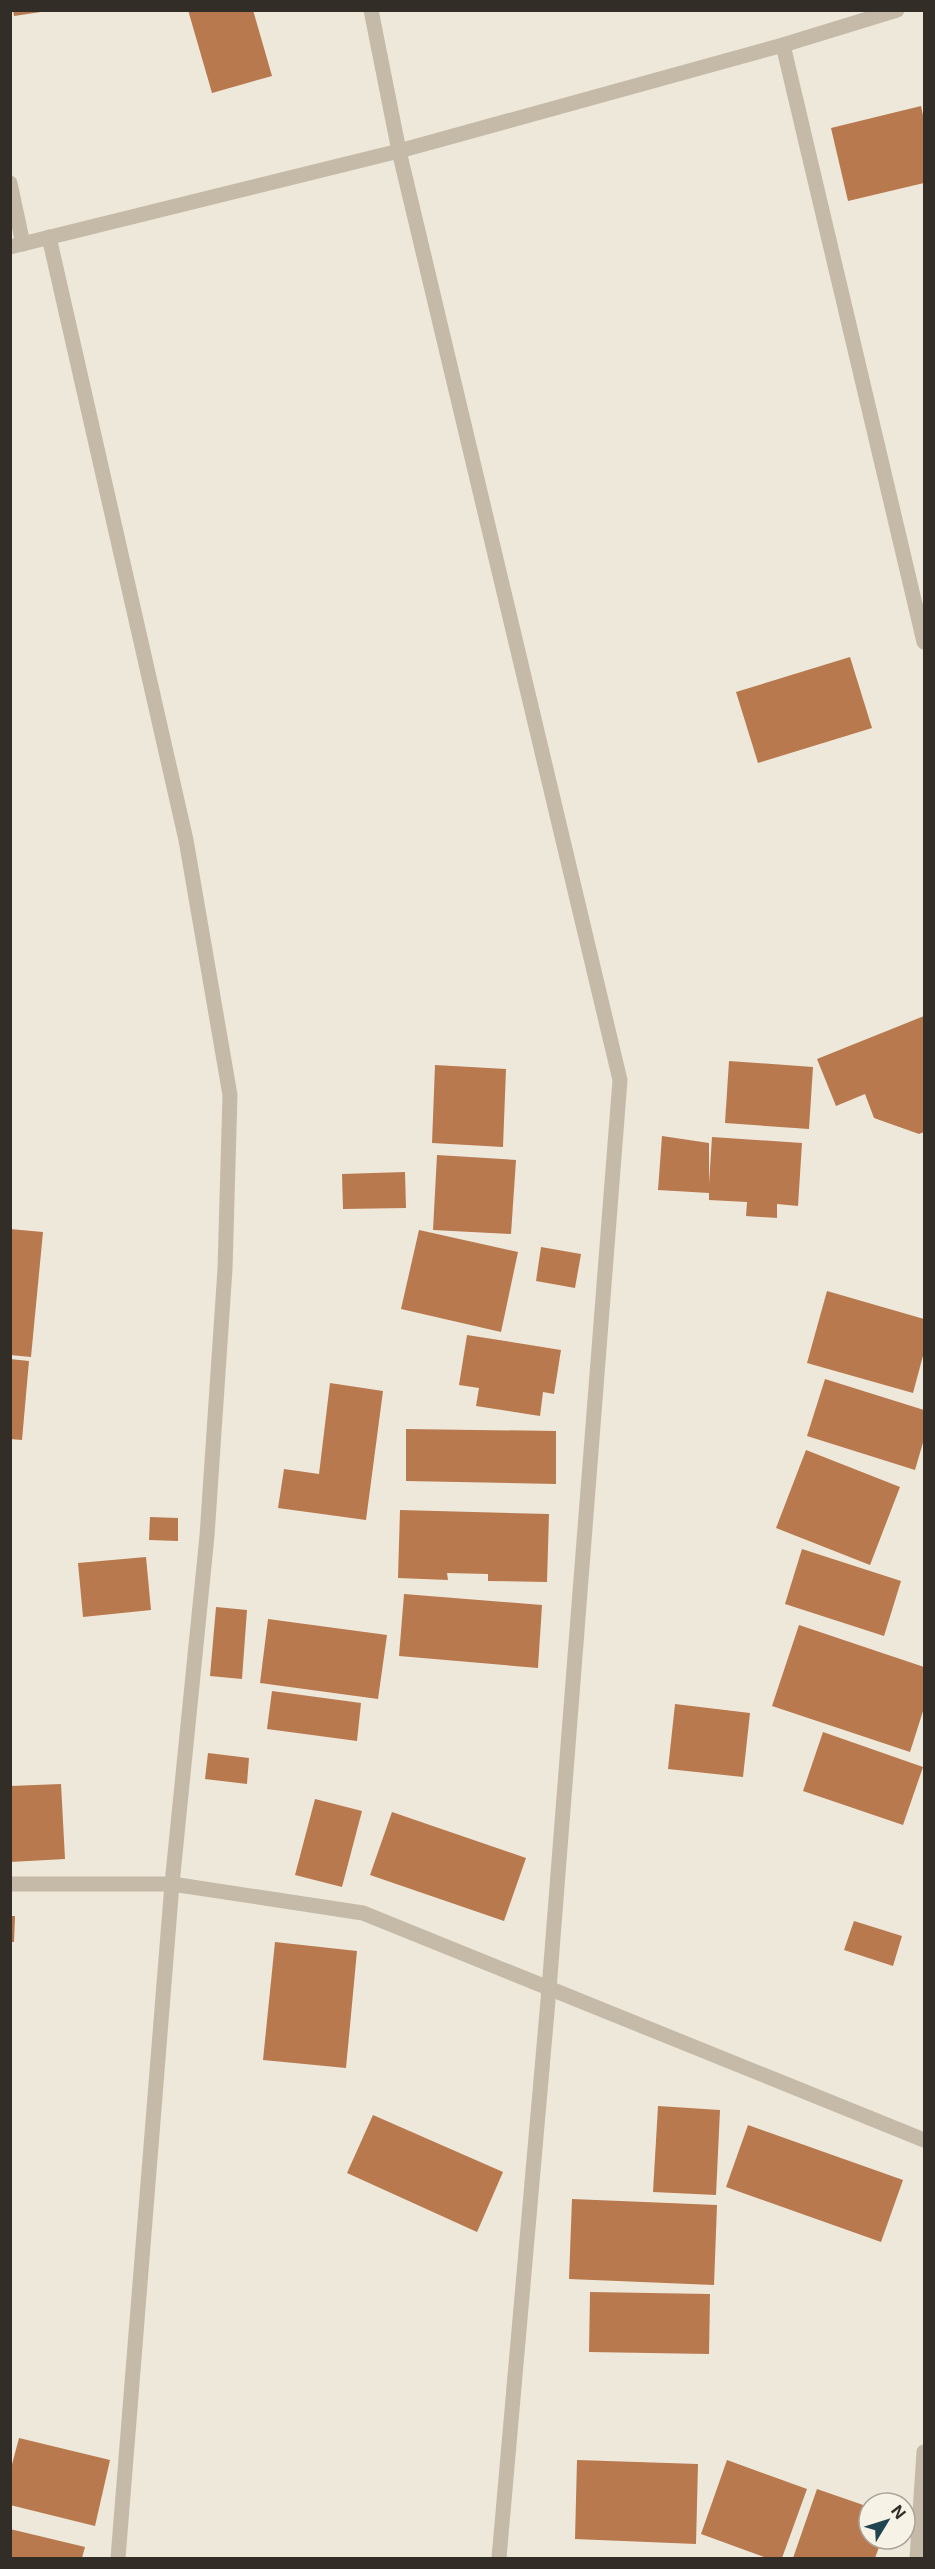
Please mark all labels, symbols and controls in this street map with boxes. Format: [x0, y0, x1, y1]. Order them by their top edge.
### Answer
north arrow [857, 2491, 917, 2551]
text: N [887, 2501, 910, 2523]

